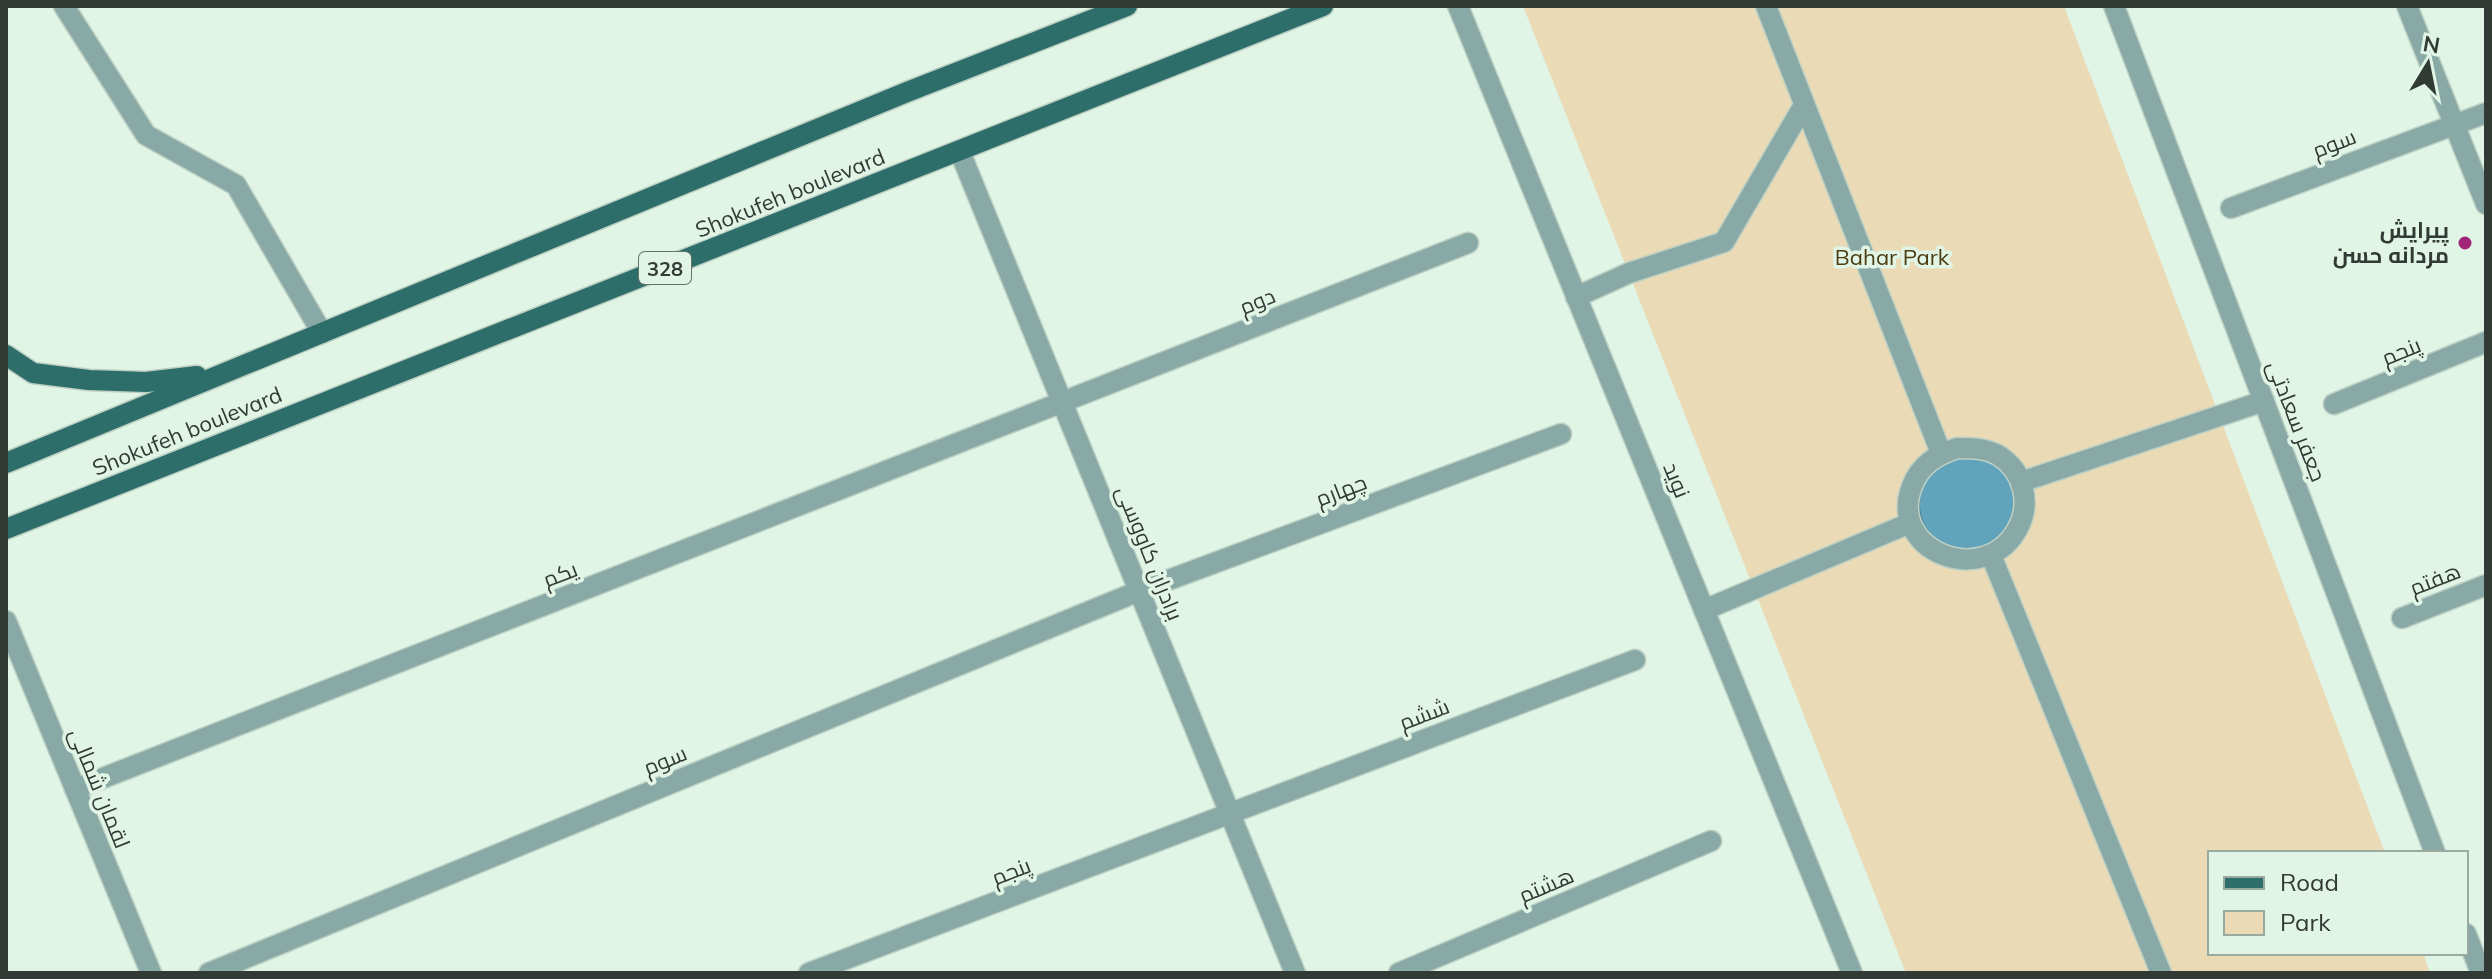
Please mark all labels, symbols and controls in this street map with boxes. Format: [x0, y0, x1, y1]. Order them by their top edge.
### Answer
north arrow [2388, 24, 2468, 104]
text: N [2421, 29, 2442, 60]
street label: سوم [2308, 122, 2361, 166]
street label: Shokufeh boulevard [691, 142, 889, 244]
place label: پیرایش مردانه حسن [2333, 216, 2449, 269]
marker: پیرایش مردانه حسن [2456, 234, 2474, 252]
park label: Bahar Park [1835, 243, 1950, 271]
road number: 328 [639, 252, 691, 284]
street label: دوم [1235, 281, 1280, 323]
street label: پنجم [2377, 330, 2426, 373]
street label: جعفر سعادتی [2261, 357, 2333, 485]
street label: Shokufeh boulevard [88, 380, 286, 482]
street label: نوید [1657, 458, 1697, 502]
street label: چهارم [1311, 467, 1371, 514]
street label: برادران کاووسی [1110, 481, 1190, 625]
street label: یکم [539, 555, 582, 595]
street label: هفتم [2405, 557, 2465, 603]
street label: ششم [1395, 692, 1454, 738]
street label: لقمان شمالی [63, 724, 137, 852]
street label: سوم [639, 739, 692, 783]
street label: پنجم [987, 851, 1036, 893]
legend [2208, 851, 2468, 955]
street label: هشتم [1514, 861, 1579, 911]
text: Road [2280, 867, 2339, 897]
text: Park [2280, 907, 2331, 937]

